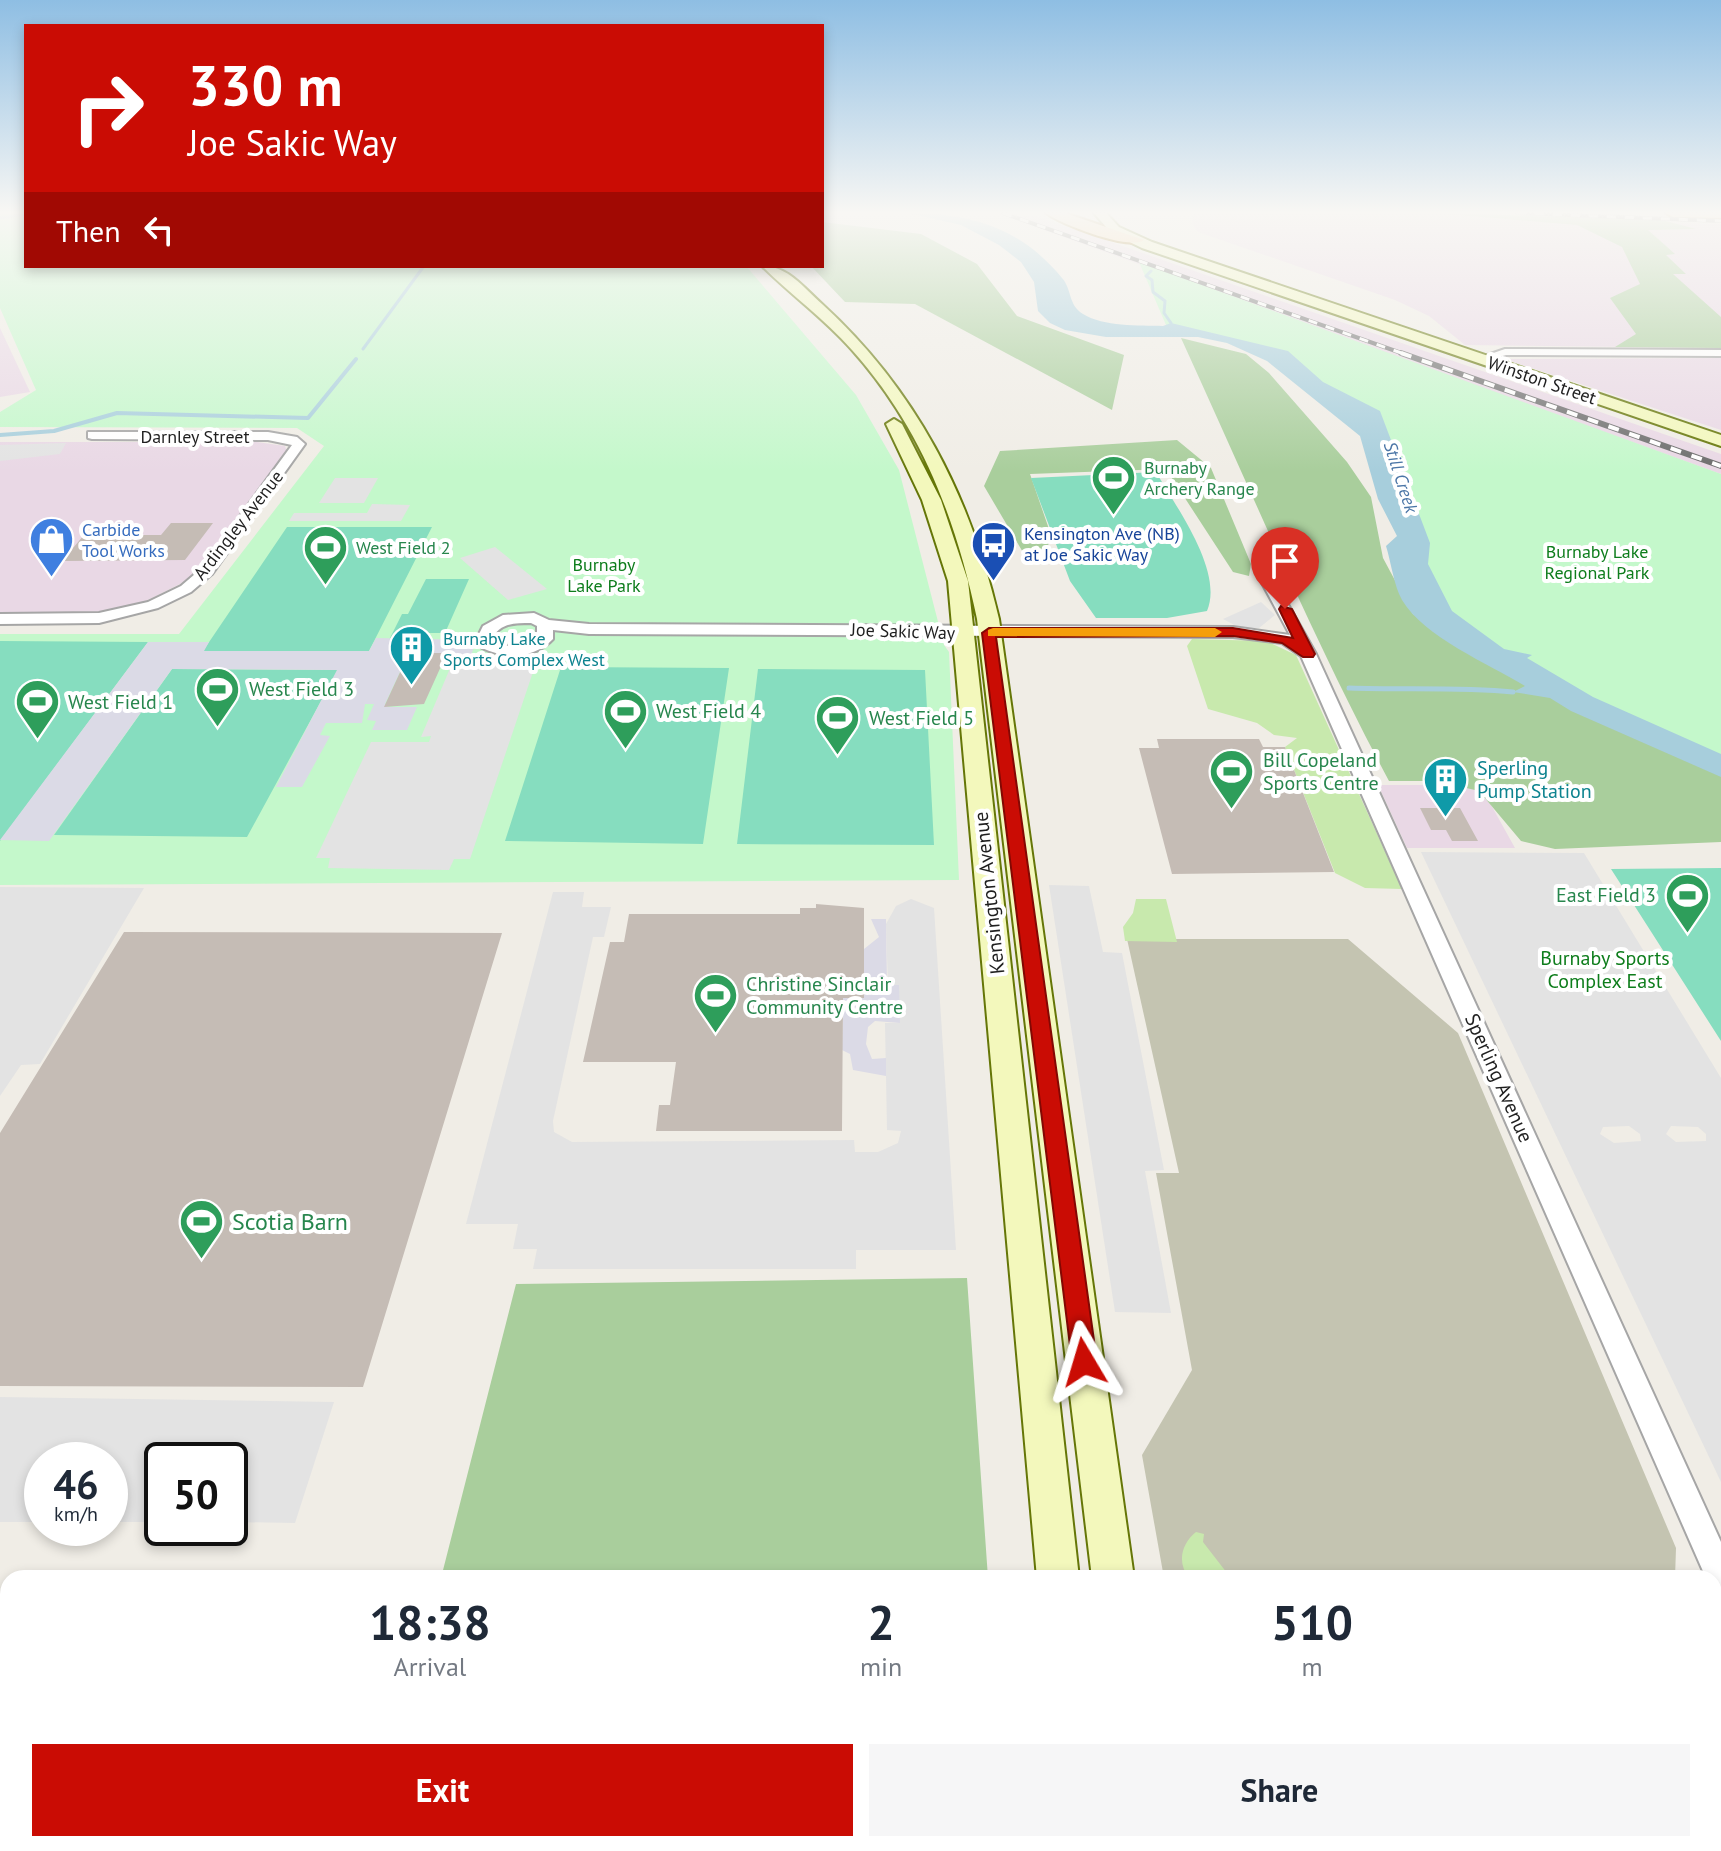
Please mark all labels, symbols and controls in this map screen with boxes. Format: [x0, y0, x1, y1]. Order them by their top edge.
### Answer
text: 330 m [188, 49, 343, 121]
icon: right [56, 56, 160, 160]
text: Joe Sakic Way [188, 119, 397, 166]
icon: left [137, 208, 181, 252]
text: Then [56, 211, 121, 250]
street label: Winston Street [1485, 351, 1599, 409]
street label: Darnley Street [140, 425, 250, 448]
water label: Still Creek [1379, 438, 1424, 517]
sports icon: Burnaby Archery Range [1089, 453, 1137, 516]
place label: Burnaby Archery Range [1144, 456, 1255, 500]
street label: Ardingley Avenue [188, 466, 288, 584]
shop icon: Carbide Tool Works [27, 515, 75, 578]
place label: Carbide Tool Works [82, 518, 165, 562]
bus stop icon: Kensington Ave (NB) at Joe Sakic Way [969, 519, 1017, 582]
place label: Kensington Ave (NB) at Joe Sakic Way [1024, 522, 1180, 566]
sports icon: West Field 2 [301, 523, 349, 586]
pin [1251, 527, 1319, 609]
place label: West Field 2 [356, 536, 451, 559]
icon: arrive [1263, 539, 1307, 583]
park label: Burnaby Lake Regional Park [1545, 540, 1650, 584]
park label: Burnaby Lake Park [567, 553, 641, 597]
street label: Joe Sakic Way [849, 618, 956, 644]
building icon: Burnaby Lake Sports Complex West [388, 624, 436, 687]
place label: Burnaby Lake Sports Complex West [443, 627, 605, 671]
sports icon: West Field 3 [194, 665, 242, 728]
place label: West Field 3 [249, 676, 354, 702]
sports icon: West Field 1 [13, 678, 61, 741]
sports icon: West Field 4 [601, 687, 649, 750]
place label: West Field 1 [68, 689, 173, 715]
sports icon: West Field 5 [814, 694, 862, 757]
place label: West Field 4 [656, 698, 761, 724]
place label: West Field 5 [869, 705, 974, 731]
sports icon: Bill Copeland Sports Centre [1208, 747, 1256, 810]
place label: Bill Copeland Sports Centre [1263, 747, 1379, 796]
place label: Sperling Pump Station [1477, 755, 1592, 804]
building icon: Sperling Pump Station [1422, 756, 1470, 819]
street label: Kensington Avenue [968, 810, 1010, 976]
sports icon: East Field 3 [1663, 871, 1711, 934]
place label: East Field 3 [1556, 882, 1656, 908]
park label: Burnaby Sports Complex East [1540, 945, 1670, 994]
sports icon: Christine Sinclair Community Centre [691, 971, 739, 1034]
place label: Christine Sinclair Community Centre [746, 971, 903, 1020]
street label: Sperling Avenue [1459, 1009, 1539, 1147]
sports icon: Scotia Barn [177, 1197, 225, 1260]
place label: Scotia Barn [232, 1206, 348, 1237]
position arrow [1042, 1320, 1126, 1404]
speed limit sign: 50 [144, 1442, 248, 1546]
text: 46 [53, 1458, 99, 1510]
text: km/h [54, 1501, 98, 1527]
text: 18:38 [369, 1591, 491, 1653]
text: 2 [867, 1591, 895, 1653]
text: 510 [1271, 1591, 1353, 1653]
text: Arrival [394, 1650, 466, 1683]
text: min [860, 1650, 902, 1683]
text: m [1302, 1650, 1323, 1683]
button: Exit [32, 1744, 853, 1836]
button: Share [869, 1744, 1690, 1836]

